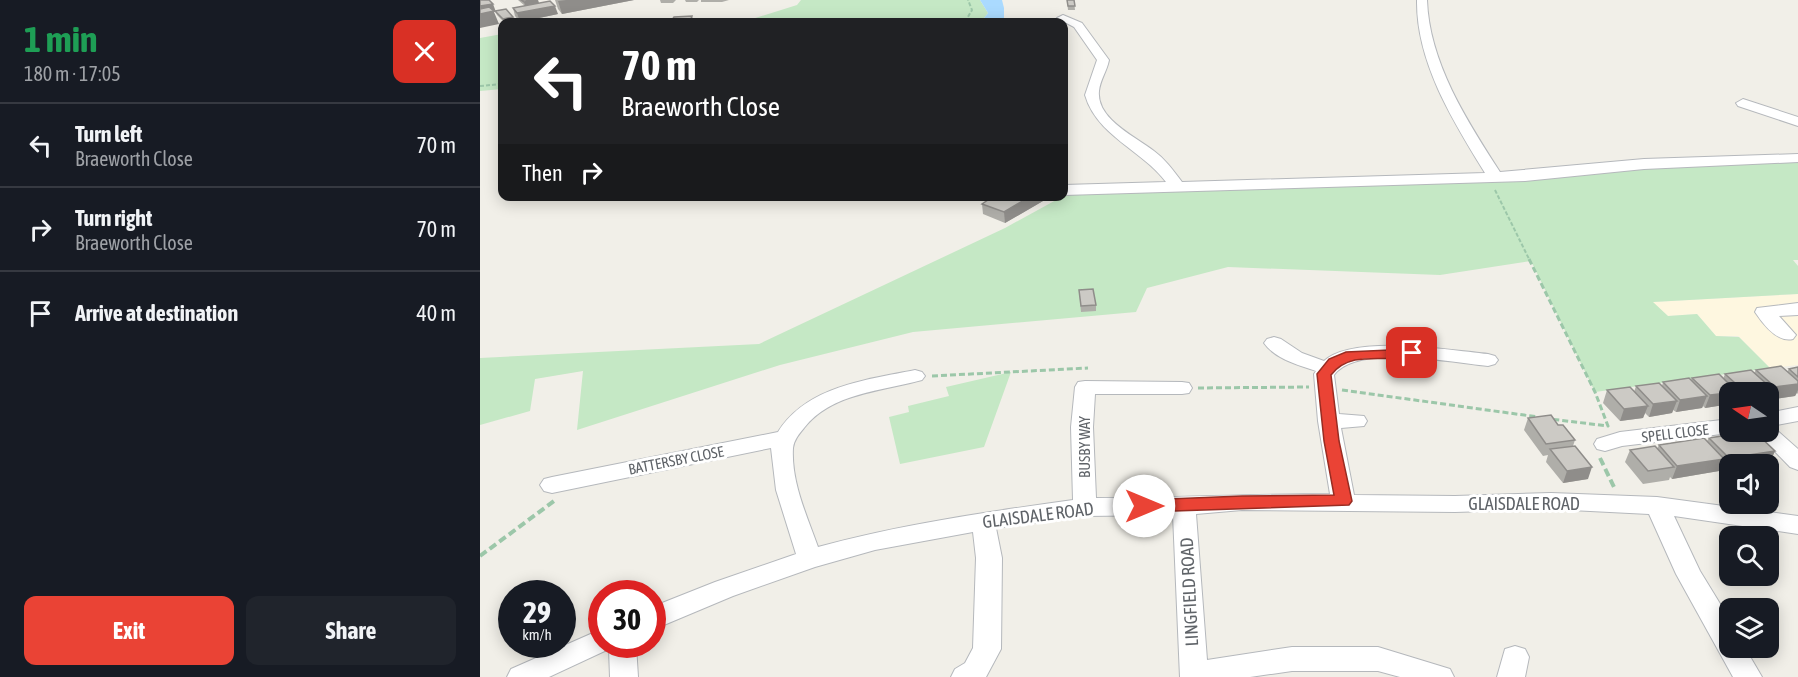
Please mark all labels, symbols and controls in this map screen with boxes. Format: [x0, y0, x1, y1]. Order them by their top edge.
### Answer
text: 1 min [24, 18, 98, 60]
button: close [393, 20, 456, 83]
text: 70 m [621, 41, 696, 89]
icon: left [522, 42, 600, 120]
text: 180 m · 17:05 [24, 62, 121, 85]
text: Braeworth Close [621, 91, 780, 122]
text: Turn left [75, 121, 142, 147]
icon: left [24, 129, 57, 162]
text: 70 m [416, 132, 456, 158]
text: Braeworth Close [75, 147, 193, 170]
icon: right [575, 156, 608, 189]
text: Then [522, 160, 563, 186]
text: Turn right [75, 205, 152, 231]
icon: right [24, 213, 57, 246]
text: 70 m [416, 216, 456, 242]
text: Braeworth Close [75, 231, 193, 254]
icon: arrive [24, 297, 57, 330]
text: Arrive at destination [75, 300, 238, 326]
text: 40 m [416, 300, 456, 326]
pin [1386, 327, 1437, 378]
icon: arrive [1395, 336, 1428, 369]
north arrow [1719, 382, 1779, 442]
map controls [1719, 382, 1779, 658]
street label: BUSBY WAY [1076, 416, 1093, 478]
street label: SPELL CLOSE [1641, 420, 1710, 446]
street label: BATTERSBY CLOSE [627, 442, 726, 478]
button: sound [1719, 454, 1779, 514]
position arrow [1112, 474, 1176, 538]
street label: GLAISDALE ROAD [1468, 493, 1580, 514]
street label: GLAISDALE ROAD [981, 498, 1095, 532]
button: search [1719, 526, 1779, 586]
street label: LINGFIELD ROAD [1176, 537, 1202, 647]
speed limit sign: 30 [588, 580, 666, 658]
text: 29 [523, 595, 551, 629]
button: Exit [24, 596, 234, 665]
button: Share [246, 596, 456, 665]
button: layers [1719, 598, 1779, 658]
text: km/h [522, 626, 552, 643]

